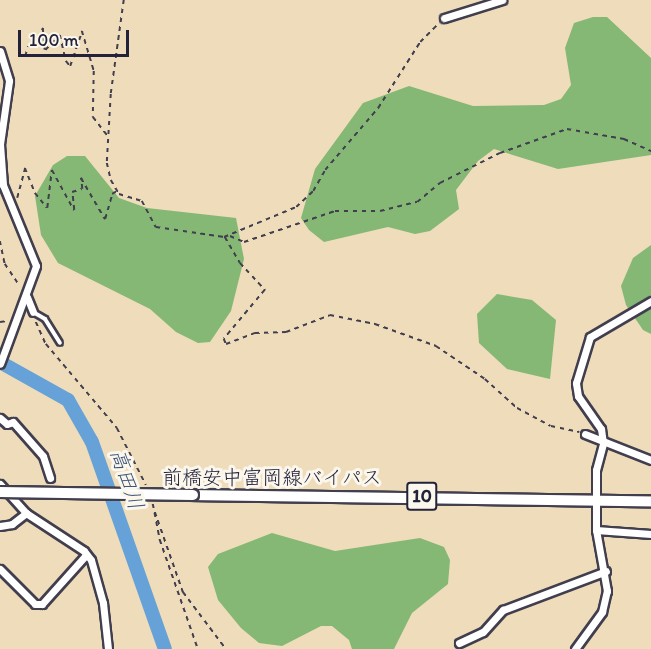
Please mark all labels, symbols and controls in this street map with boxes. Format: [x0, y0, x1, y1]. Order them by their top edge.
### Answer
scale bar [21, 18, 132, 56]
text: 100 m [29, 29, 79, 51]
water label: 高田川 [105, 445, 149, 513]
street label: 前橋安中富岡線バイパス [162, 465, 382, 489]
road number: 10 [406, 481, 438, 511]

